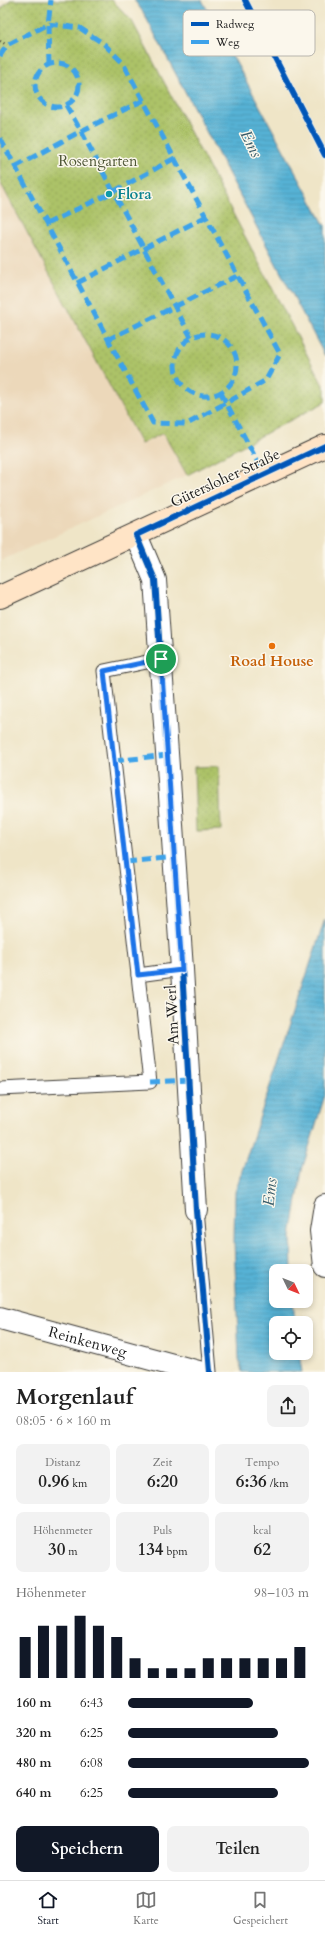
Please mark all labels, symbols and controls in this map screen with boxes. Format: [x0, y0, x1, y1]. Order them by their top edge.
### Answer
legend [183, 10, 315, 56]
text: Radweg [216, 17, 255, 32]
text: Weg [215, 35, 240, 50]
water label: Ems [235, 126, 267, 162]
park label: Rosengarten [58, 151, 138, 171]
place label: Flora [117, 184, 152, 204]
marker: Flora [104, 189, 114, 199]
street label: Gütersloher Straße [167, 444, 283, 512]
marker: Road House [267, 641, 277, 651]
pin [144, 642, 178, 676]
icon: arrive [150, 648, 172, 670]
place label: Road House [230, 651, 314, 671]
street label: Am Werl [160, 984, 184, 1046]
water label: Ems [258, 1176, 282, 1207]
north arrow [269, 1264, 313, 1308]
map controls [269, 1264, 313, 1360]
button: locate [269, 1316, 313, 1360]
street label: Reinkenweg [46, 1322, 130, 1362]
text: Morgenlauf [16, 1382, 133, 1412]
button: share [267, 1385, 309, 1427]
text: 08:05 · 6 × 160 m [16, 1412, 111, 1430]
text: Distanz [45, 1455, 80, 1470]
text: Zeit [153, 1455, 172, 1470]
text: Tempo [245, 1455, 279, 1470]
text: 0.96 [38, 1470, 69, 1493]
text: 6:20 [147, 1470, 178, 1493]
text: 6:36 [236, 1470, 267, 1493]
text: km [69, 1476, 87, 1491]
text: /km [267, 1476, 289, 1491]
text: Höhenmeter [33, 1523, 92, 1538]
text: Puls [153, 1523, 172, 1538]
text: kcal [253, 1523, 271, 1538]
text: 30 [48, 1538, 65, 1561]
text: 134 [137, 1538, 164, 1561]
text: 62 [253, 1538, 271, 1561]
text: m [65, 1544, 78, 1559]
text: bpm [164, 1544, 188, 1559]
text: Höhenmeter [16, 1584, 86, 1602]
text: 98–103 m [254, 1584, 309, 1602]
text: 160 m [16, 1694, 51, 1712]
text: 6:43 [80, 1694, 103, 1712]
text: 320 m [16, 1724, 51, 1742]
text: 6:25 [80, 1724, 103, 1742]
text: 480 m [16, 1754, 51, 1772]
text: 6:08 [80, 1754, 103, 1772]
text: 640 m [16, 1784, 51, 1802]
text: 6:25 [80, 1784, 103, 1802]
button: Speichern [16, 1826, 159, 1872]
button: Teilen [167, 1826, 309, 1872]
tab: Start [37, 1889, 59, 1928]
tab: Karte [133, 1889, 159, 1928]
tab: Gespeichert [233, 1889, 288, 1928]

